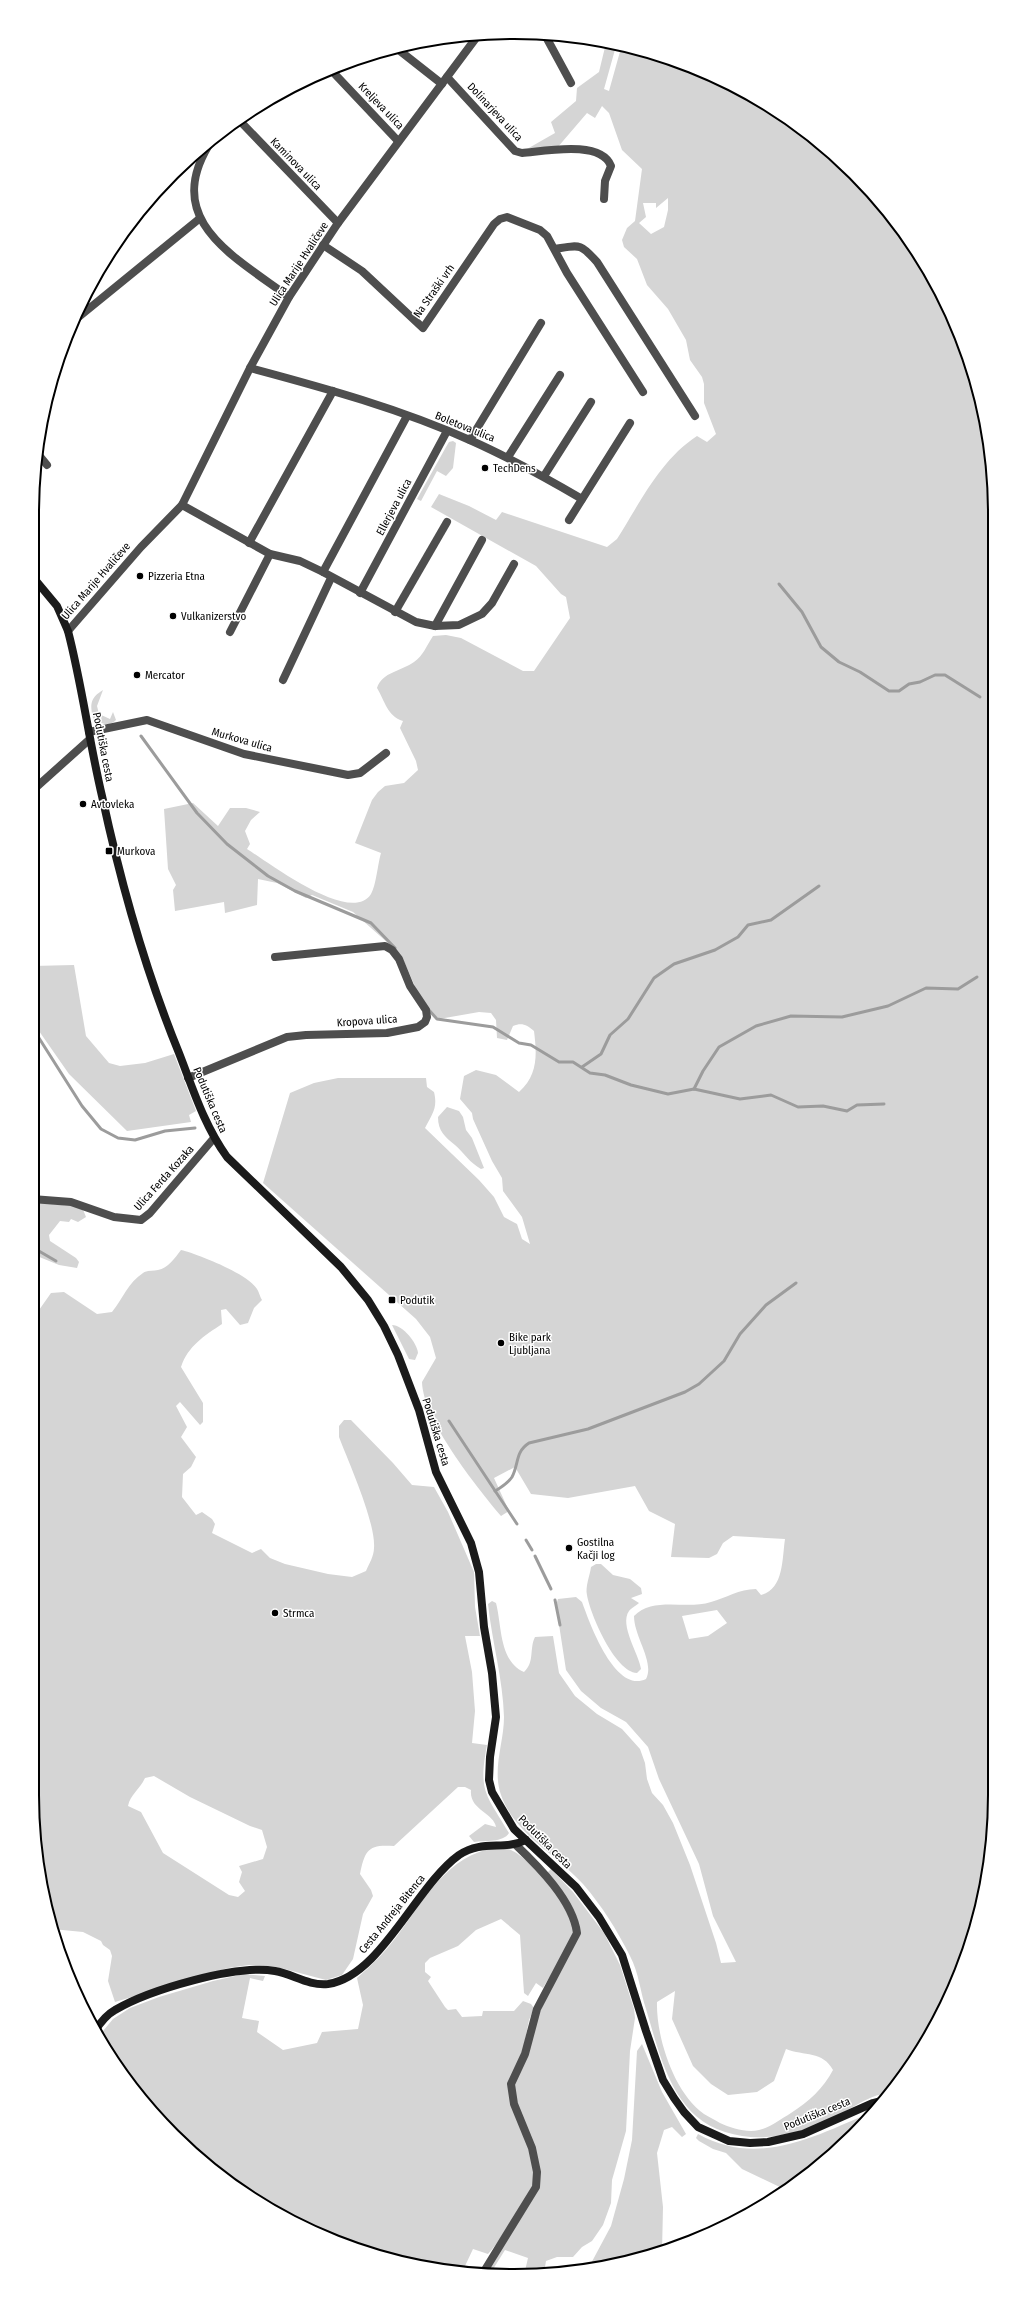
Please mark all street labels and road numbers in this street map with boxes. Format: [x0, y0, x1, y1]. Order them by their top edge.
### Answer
street label: Kreljeva ulica [355, 80, 407, 132]
street label: Dolinarjeva ulica [465, 80, 525, 144]
street label: Kaminova ulica [268, 135, 324, 193]
street label: Ulica Marije Hvaličeve [267, 219, 331, 309]
street label: Na Straški vrh [411, 262, 457, 320]
street label: Boletova ulica [433, 409, 497, 445]
street label: Ellerjeva ulica [374, 476, 414, 538]
street label: Ulica Marije Hvaličeve [59, 540, 133, 622]
street label: Podutiška cesta [90, 711, 116, 783]
street label: Murkova ulica [210, 725, 274, 755]
street label: Kropova ulica [336, 1012, 398, 1030]
street label: Podutiška cesta [190, 1065, 230, 1135]
street label: Ulica Ferda Kozaka [131, 1143, 197, 1213]
street label: Podutiška cesta [419, 1396, 453, 1468]
street label: Podutiška cesta [516, 1813, 574, 1871]
street label: Cesta Andreja Bitenca [356, 1872, 428, 1956]
street label: Podutiška cesta [782, 2095, 852, 2133]

